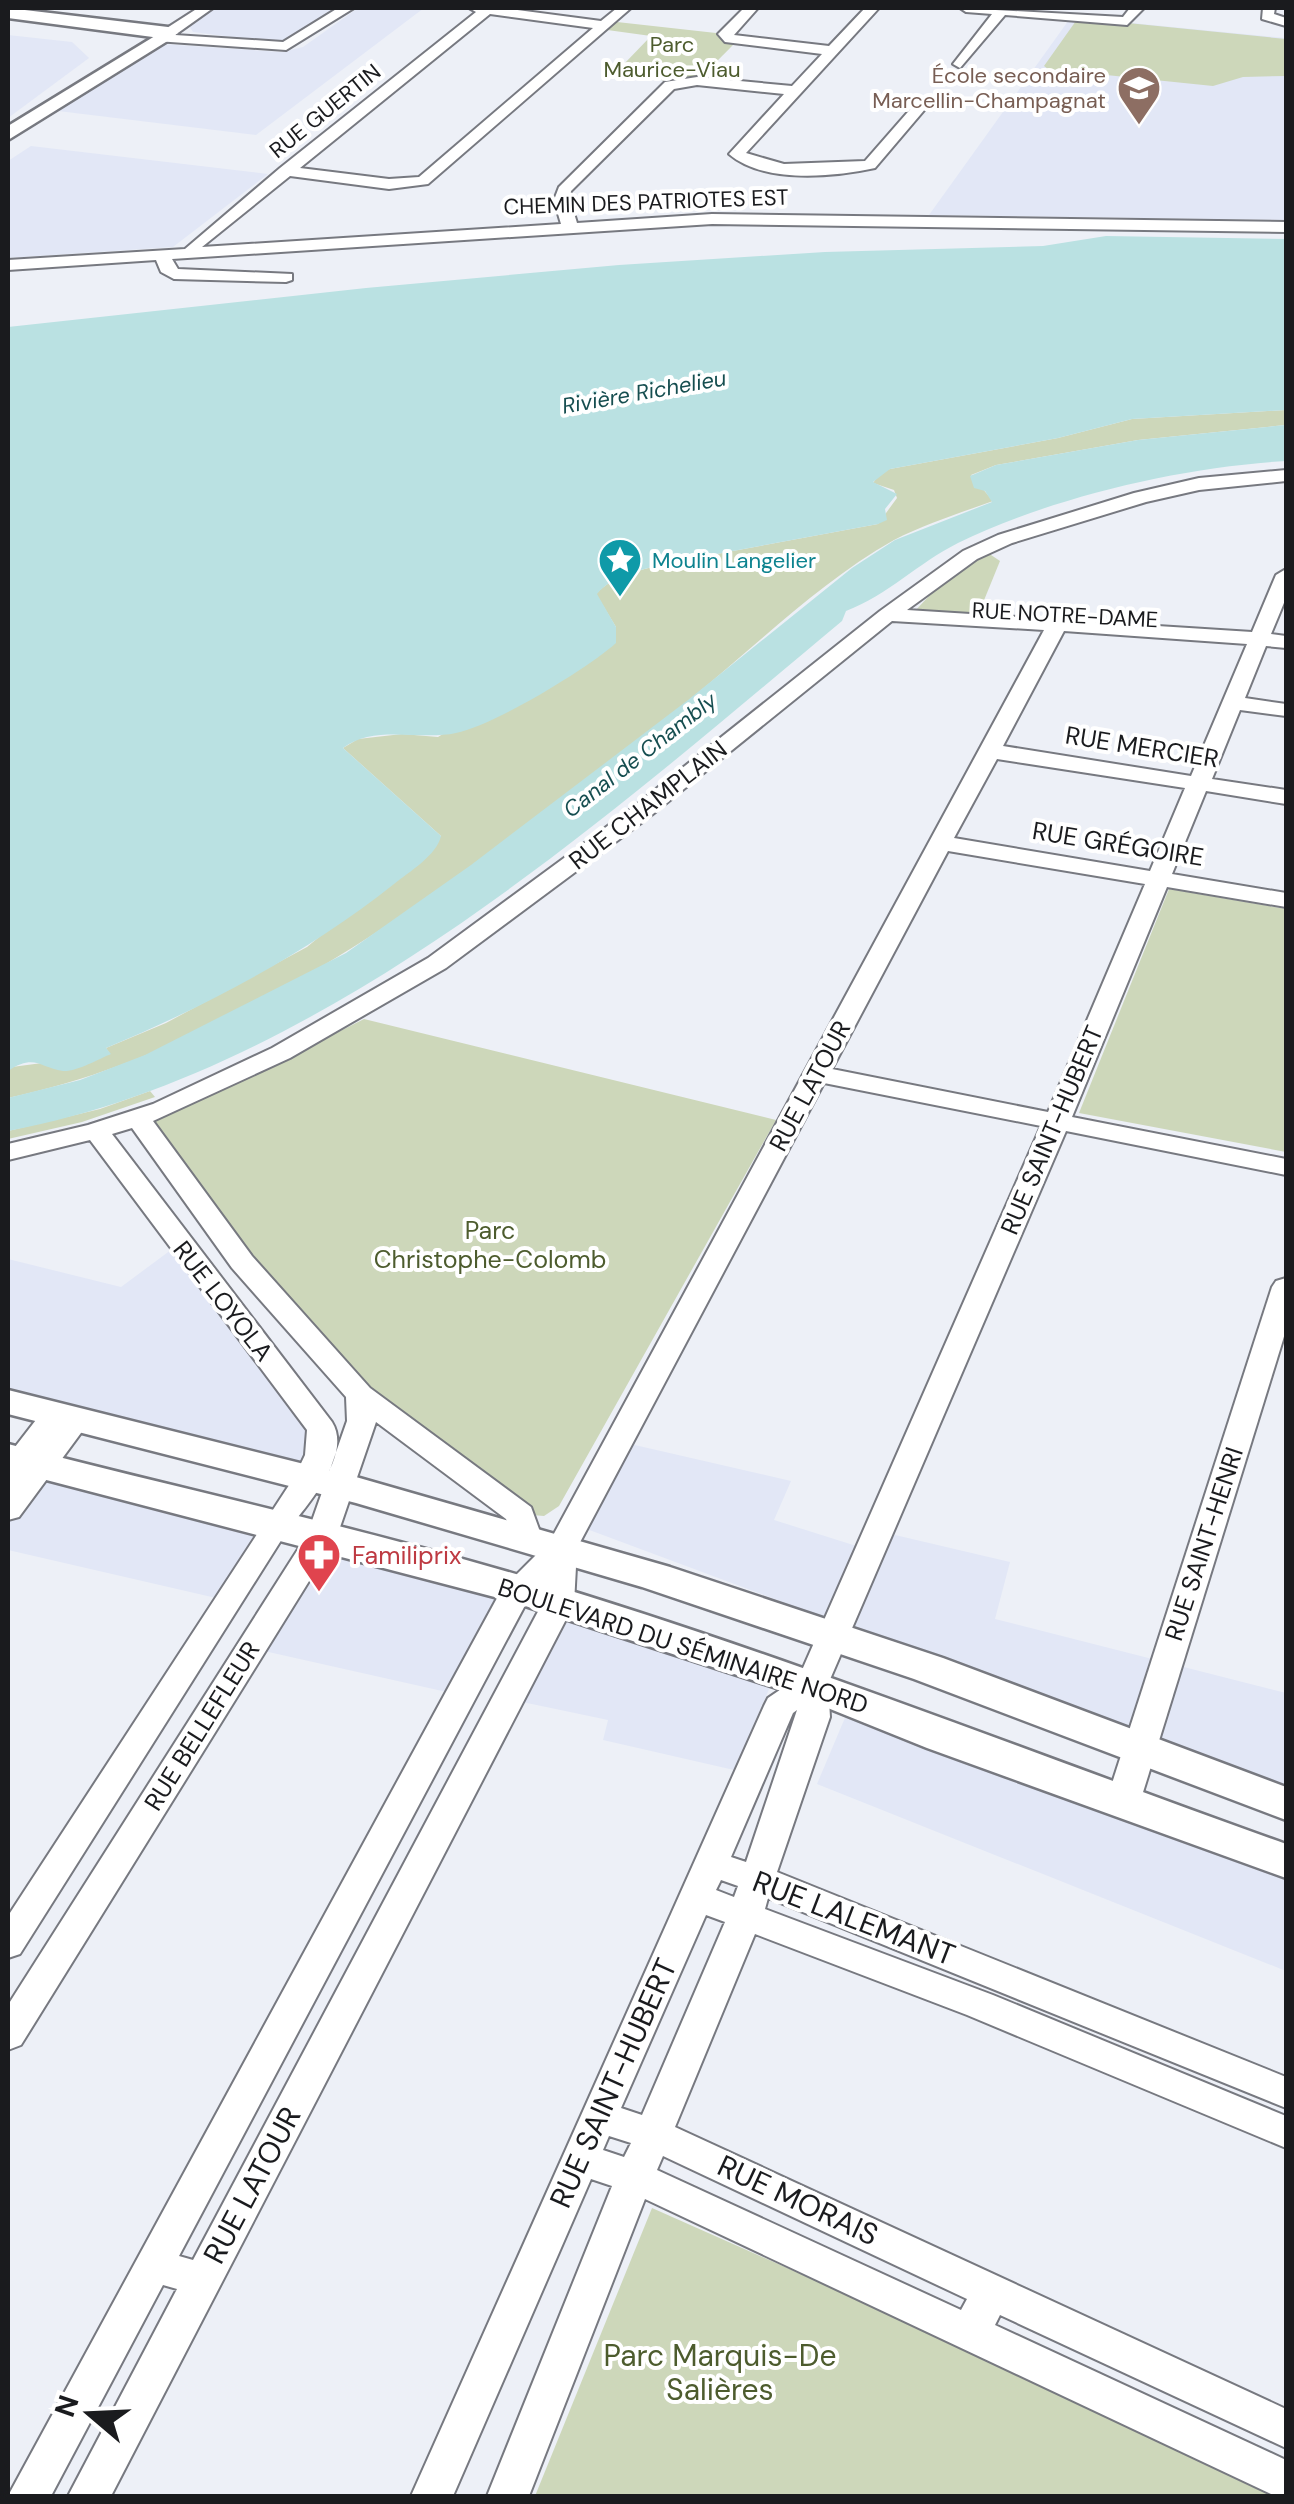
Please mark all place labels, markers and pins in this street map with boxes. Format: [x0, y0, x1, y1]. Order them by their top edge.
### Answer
place label: École secondaire Marcellin-Champagnat [872, 61, 1106, 115]
school or university icon: École secondaire Marcellin-Champagnat [1116, 65, 1162, 126]
place icon: Moulin Langelier [597, 537, 643, 598]
place label: Moulin Langelier [652, 546, 816, 575]
pharmacy icon: Familiprix [296, 1532, 342, 1593]
place label: Familiprix [352, 1539, 461, 1572]

